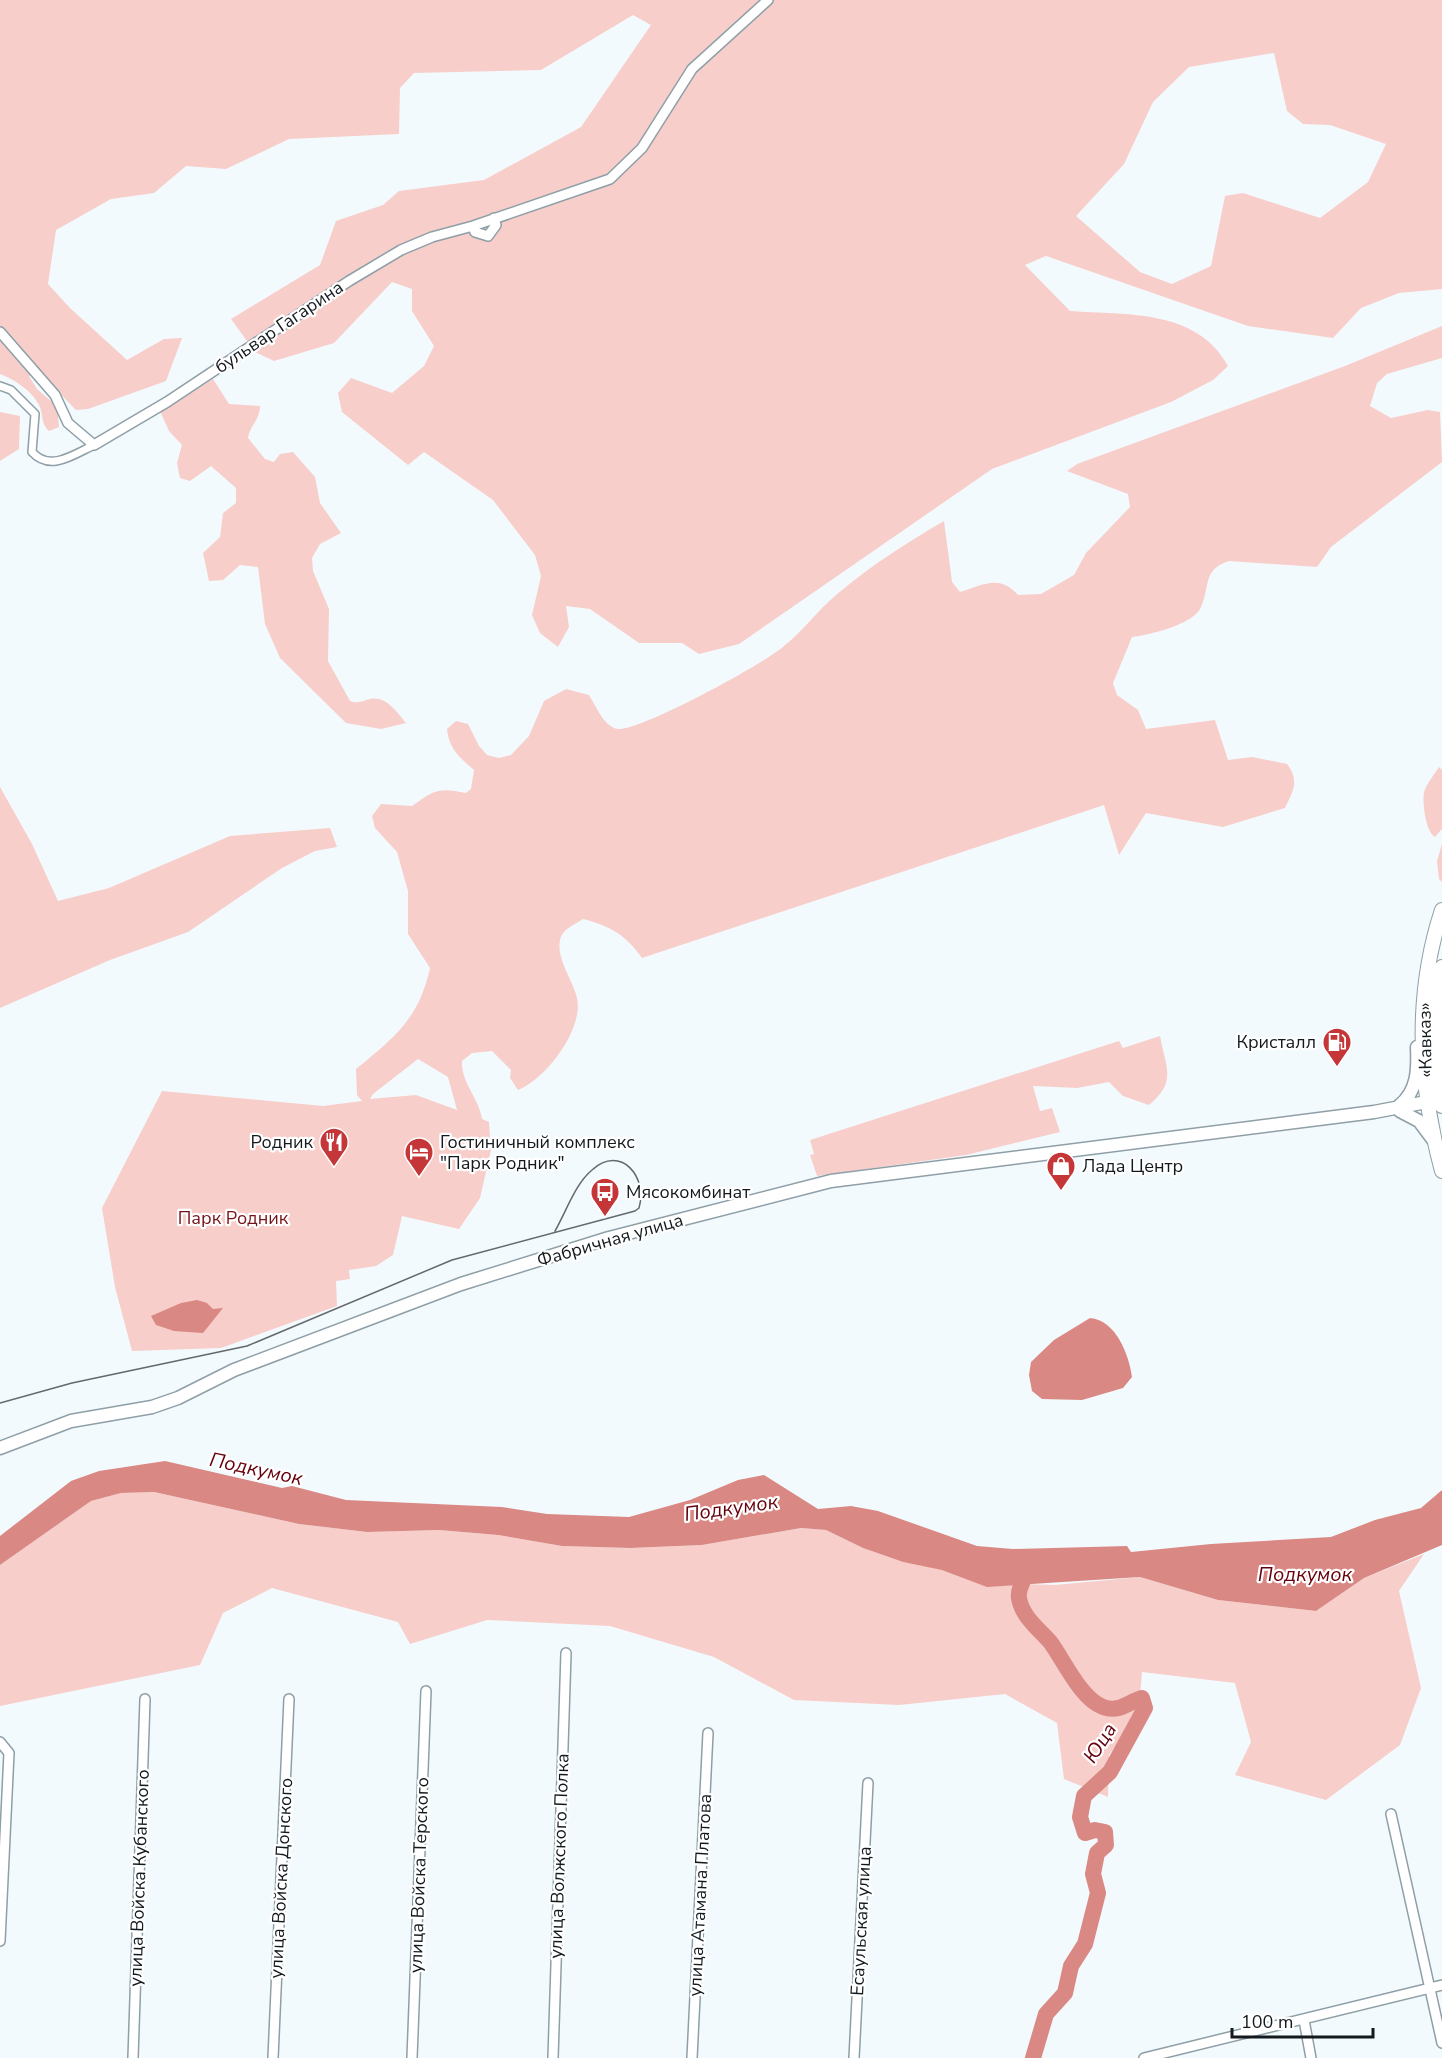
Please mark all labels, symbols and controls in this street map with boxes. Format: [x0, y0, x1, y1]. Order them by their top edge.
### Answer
street label: бульвар Гагарина [210, 275, 348, 379]
street label: «Кавказ» [1412, 1002, 1438, 1078]
fuel station icon: Кристалл [1321, 1026, 1353, 1068]
place label: Кристалл [1236, 1030, 1316, 1054]
restaurant icon: Родник [318, 1126, 350, 1168]
place label: Родник [251, 1130, 314, 1154]
place label: Гостиничный комплекс "Парк Родник" [440, 1130, 635, 1175]
hotel icon: Гостиничный комплекс "Парк Родник" [403, 1136, 435, 1178]
shop icon: Лада Центр [1045, 1150, 1077, 1192]
place label: Лада Центр [1082, 1154, 1183, 1178]
bus stop icon: Мясокомбинат [589, 1176, 621, 1218]
place label: Мясокомбинат [626, 1180, 750, 1204]
park label: Парк Родник [178, 1206, 289, 1230]
street label: Фабричная улица [534, 1208, 686, 1272]
water label: Подкумок [207, 1446, 305, 1492]
water label: Подкумок [682, 1488, 780, 1528]
water label: Подкумок [1258, 1561, 1353, 1588]
water label: Юца [1077, 1718, 1123, 1768]
street label: улица Волжского Полка [543, 1753, 575, 1959]
street label: улица Войска Кубанского [123, 1769, 155, 1987]
street label: улица Войска Донского [264, 1777, 298, 1979]
street label: улица Войска Терского [404, 1777, 434, 1973]
street label: улица Атамана Платова [683, 1793, 717, 1997]
street label: Есаульская улица [845, 1846, 877, 1996]
scale bar [1232, 2001, 1373, 2039]
text: 100 m [1241, 2010, 1293, 2034]

